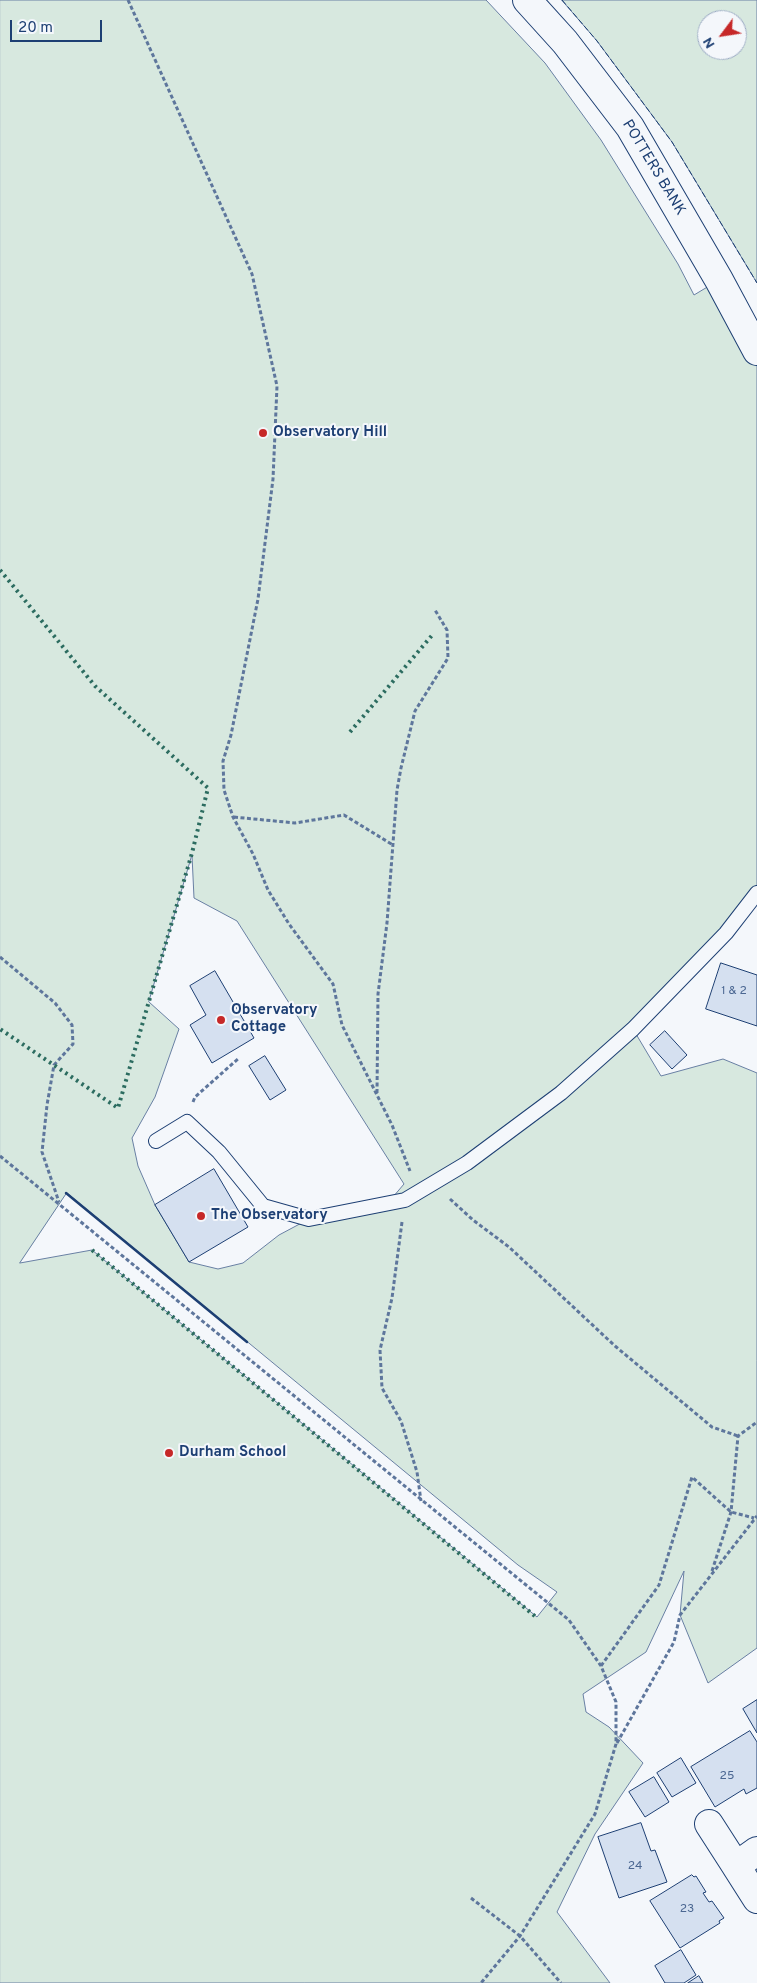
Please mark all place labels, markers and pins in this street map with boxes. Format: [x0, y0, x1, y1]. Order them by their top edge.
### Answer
place label: Observatory Hill [273, 424, 387, 442]
marker: Observatory Hill [257, 427, 269, 439]
place label: Observatory Cottage [231, 1002, 318, 1037]
marker: Observatory Cottage [215, 1014, 227, 1026]
place label: The Observatory [211, 1207, 328, 1225]
marker: The Observatory [195, 1210, 207, 1222]
place label: Durham School [179, 1444, 286, 1462]
marker: Durham School [163, 1447, 175, 1459]

